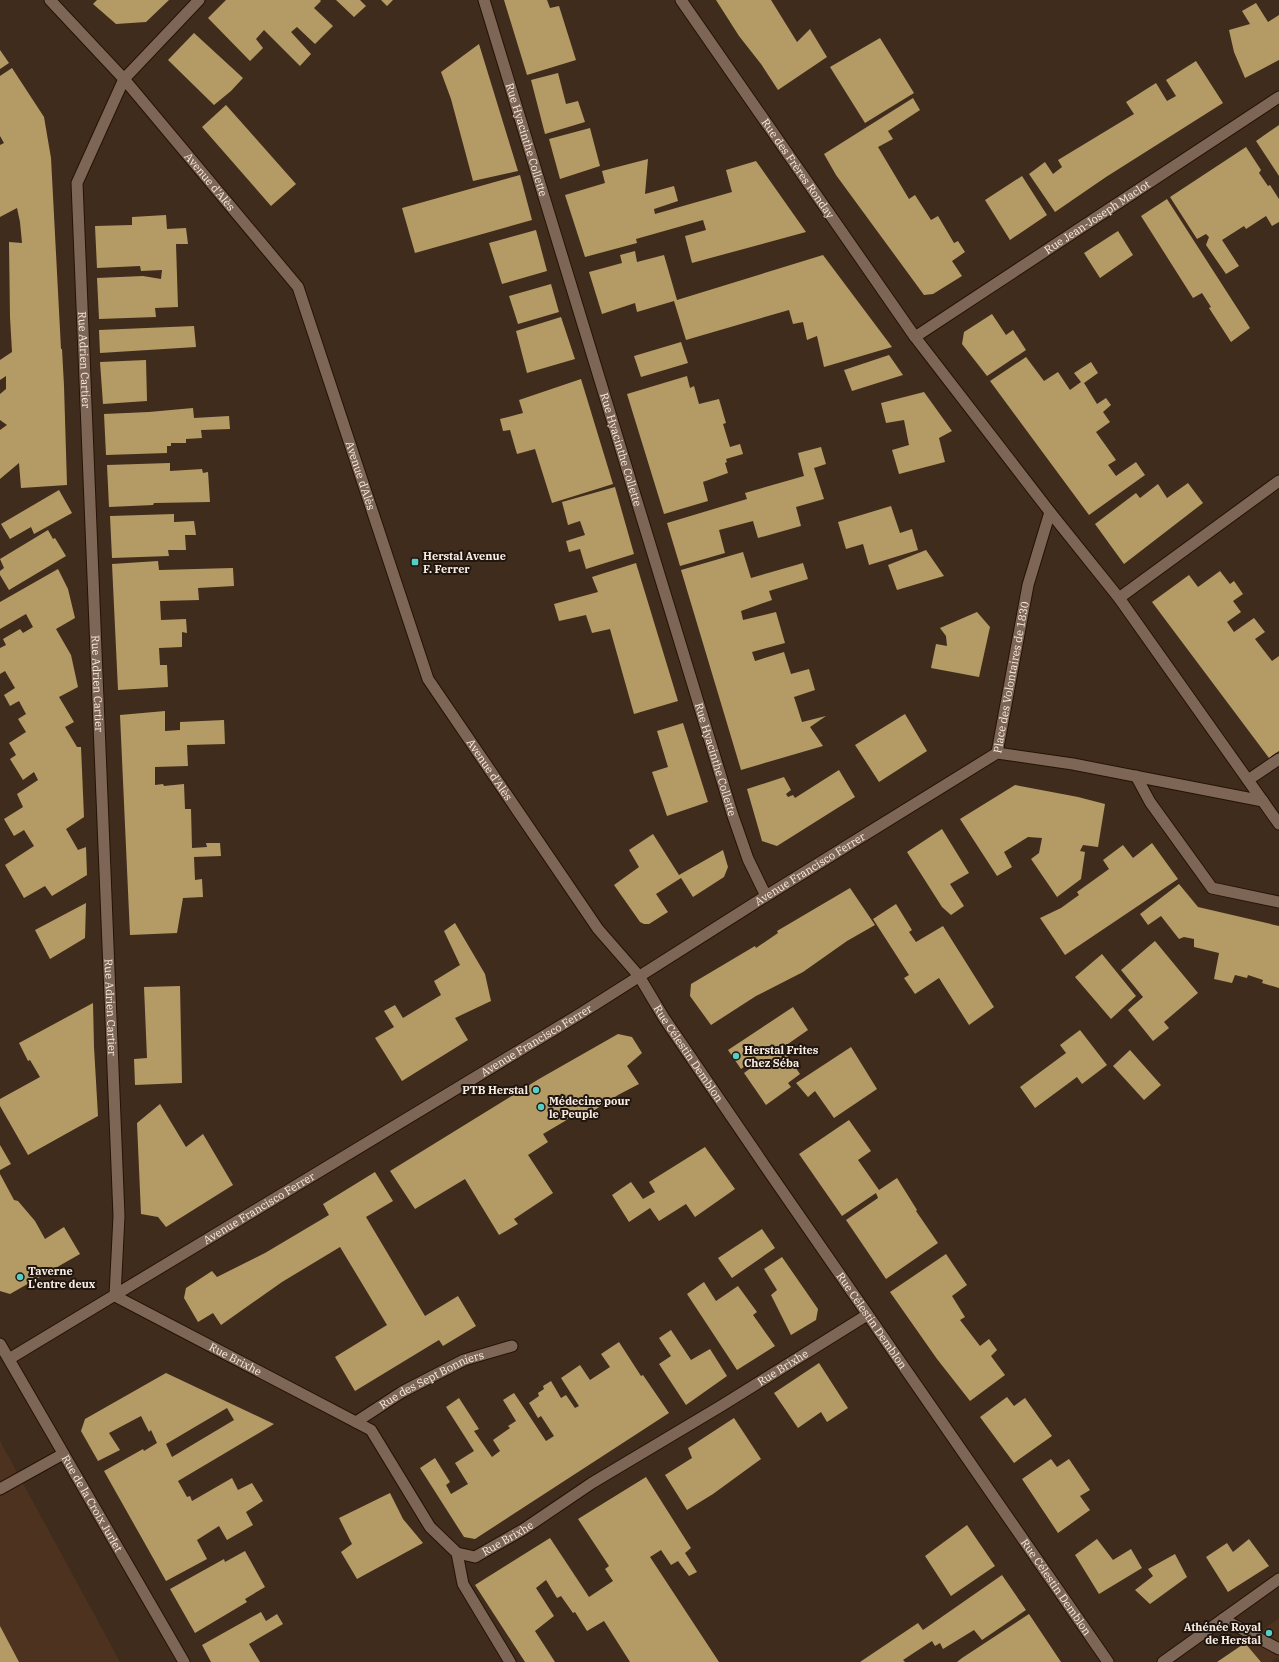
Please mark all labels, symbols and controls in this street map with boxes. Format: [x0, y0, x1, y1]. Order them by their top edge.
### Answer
street label: Rue Hyacinthe Collette [503, 81, 551, 198]
street label: Rue des Frères Ronday [758, 116, 837, 221]
street label: Avenue d'Alès [181, 150, 238, 214]
street label: Rue Jean-Joseph Maclot [1041, 177, 1153, 257]
street label: Rue Adrien Cartier [75, 311, 93, 409]
street label: Rue Hyacinthe Collette [597, 391, 645, 508]
street label: Avenue d'Alès [343, 439, 378, 512]
place label: Herstal Avenue F. Ferrer [423, 549, 506, 576]
marker: Herstal Avenue F. Ferrer [410, 557, 420, 567]
street label: Place des Volontaires de 1830 [990, 600, 1032, 754]
street label: Rue Adrien Cartier [88, 635, 106, 732]
street label: Rue Hyacinthe Collette [692, 701, 740, 818]
street label: Avenue d'Alès [464, 736, 516, 803]
street label: Avenue Francisco Ferrer [752, 829, 868, 908]
street label: Rue Adrien Cartier [102, 959, 119, 1056]
street label: Avenue Francisco Ferrer [478, 1001, 595, 1079]
street label: Rue Célestin Demblon [651, 1002, 726, 1105]
place label: Herstal Frites Chez Séba [744, 1043, 819, 1070]
marker: Herstal Frites Chez Séba [731, 1051, 741, 1061]
place label: PTB Herstal [462, 1083, 528, 1097]
marker: PTB Herstal [531, 1085, 541, 1095]
place label: Médecine pour le Peuple [549, 1094, 630, 1121]
marker: Médecine pour le Peuple [536, 1102, 546, 1112]
street label: Avenue Francisco Ferrer [201, 1169, 317, 1247]
place label: Taverne L'entre deux [28, 1264, 96, 1291]
street label: Rue Célestin Demblon [834, 1270, 910, 1372]
marker: Taverne L'entre deux [15, 1272, 25, 1282]
street label: Rue Brixhe [207, 1340, 264, 1379]
street label: Rue Brixhe [755, 1346, 811, 1389]
street label: Rue des Sept Bonniers [376, 1348, 485, 1412]
street label: Rue de la Croix Jurlet [59, 1452, 126, 1554]
street label: Rue Brixhe [479, 1518, 536, 1559]
street label: Rue Célestin Demblon [1018, 1536, 1094, 1638]
place label: Athénée Royal de Herstal [1184, 1620, 1261, 1647]
marker: Athénée Royal de Herstal [1264, 1628, 1274, 1638]

